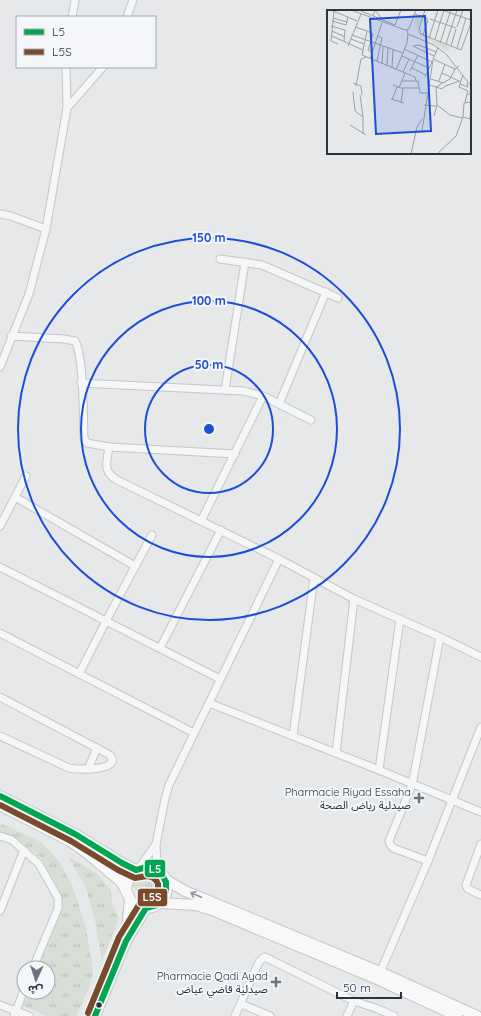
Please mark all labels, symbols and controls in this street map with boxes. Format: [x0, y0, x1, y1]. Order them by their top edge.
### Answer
inset map [327, 10, 471, 154]
legend [16, 16, 156, 68]
text: L5 [52, 24, 65, 39]
text: L5S [52, 44, 72, 59]
text: 150 m [192, 230, 226, 245]
text: 100 m [192, 293, 226, 308]
text: 50 m [195, 357, 223, 372]
centre of rings [202, 422, 216, 436]
place label: Pharmacie Riyad Essaha صيدلية رياض الصحة [285, 785, 411, 812]
marker: Pharmacie Riyad Essaha صيدلية رياض الصحة [414, 793, 424, 803]
line badge: L5 [144, 859, 166, 878]
text: L5 [149, 862, 161, 876]
line badge: L5S [137, 888, 168, 907]
text: L5S [142, 890, 162, 904]
one-way arrow [191, 891, 203, 899]
north arrow [16, 960, 56, 1000]
place label: Pharmacie Qadi Ayad صيدلية قاضي عياض [157, 969, 268, 999]
scale bar [337, 974, 401, 1000]
marker: Pharmacie Qadi Ayad صيدلية قاضي عياض [271, 977, 281, 987]
text: 50 m [343, 980, 371, 995]
text: ش [28, 983, 43, 997]
unlabelled marker [94, 1000, 104, 1010]

